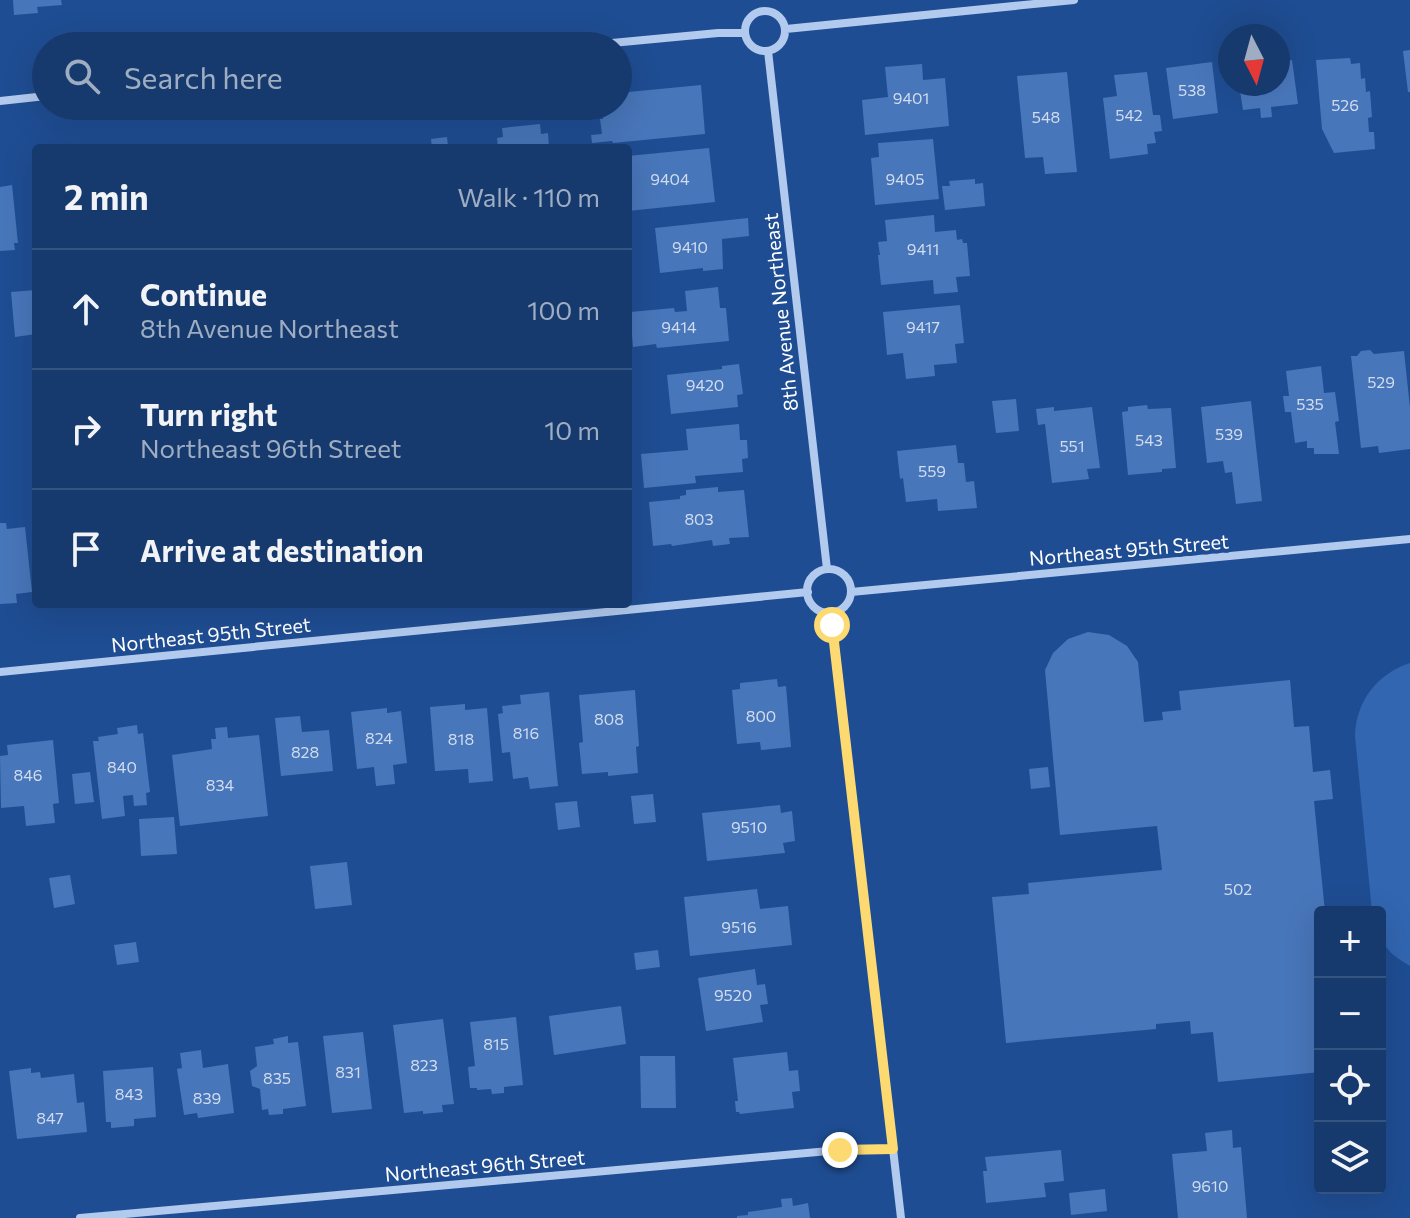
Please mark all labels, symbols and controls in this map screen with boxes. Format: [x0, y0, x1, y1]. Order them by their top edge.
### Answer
north arrow [1218, 24, 1290, 96]
search box [32, 32, 632, 120]
icon: search [60, 54, 104, 98]
text: Search here [124, 58, 283, 95]
house number: 538 [1178, 80, 1206, 99]
house number: 9401 [893, 88, 929, 107]
house number: 526 [1331, 95, 1359, 114]
house number: 542 [1115, 105, 1143, 124]
house number: 548 [1032, 107, 1060, 126]
house number: 9404 [650, 169, 690, 188]
house number: 9405 [886, 169, 924, 188]
text: 2 min [64, 175, 149, 217]
text: Walk · 110 m [458, 181, 600, 212]
street label: 8th Avenue Northeast [758, 212, 802, 412]
house number: 9410 [672, 237, 708, 256]
house number: 9411 [907, 239, 939, 258]
text: Continue [140, 275, 267, 312]
icon: ahead [64, 287, 108, 331]
text: 100 m [527, 294, 600, 325]
text: 8th Avenue Northeast [140, 312, 399, 343]
house number: 9414 [661, 317, 697, 336]
house number: 9417 [906, 317, 940, 336]
house number: 529 [1367, 372, 1395, 391]
house number: 9420 [686, 375, 724, 394]
house number: 535 [1296, 394, 1324, 413]
text: Turn right [140, 395, 277, 432]
icon: right [64, 407, 108, 451]
text: 10 m [544, 414, 600, 445]
house number: 539 [1215, 424, 1243, 443]
house number: 543 [1135, 430, 1163, 449]
text: Northeast 96th Street [140, 432, 401, 463]
house number: 551 [1059, 436, 1085, 455]
house number: 559 [918, 461, 946, 480]
house number: 803 [684, 509, 714, 528]
icon: arrive [64, 527, 108, 571]
street label: Northeast 95th Street [1028, 528, 1230, 570]
text: Arrive at destination [140, 531, 424, 568]
route start [814, 607, 850, 643]
street label: Northeast 95th Street [110, 612, 312, 656]
house number: 800 [746, 706, 776, 725]
house number: 808 [594, 709, 624, 728]
house number: 816 [513, 723, 539, 742]
house number: 824 [365, 728, 393, 747]
house number: 818 [448, 729, 474, 748]
house number: 828 [291, 742, 319, 761]
house number: 840 [107, 757, 137, 776]
house number: 846 [13, 765, 43, 784]
house number: 834 [206, 775, 235, 794]
house number: 9510 [731, 817, 767, 836]
house number: 502 [1224, 879, 1252, 898]
map controls [1314, 906, 1386, 1194]
button: + [1314, 906, 1386, 978]
house number: 9516 [721, 917, 757, 936]
button: − [1314, 978, 1386, 1050]
house number: 9520 [714, 985, 752, 1004]
house number: 815 [483, 1034, 509, 1053]
button: locate [1314, 1050, 1386, 1122]
house number: 823 [410, 1055, 438, 1074]
house number: 831 [335, 1062, 361, 1081]
house number: 835 [263, 1068, 291, 1087]
house number: 843 [115, 1084, 143, 1103]
house number: 839 [193, 1088, 221, 1107]
house number: 847 [36, 1108, 64, 1127]
button: layers [1314, 1122, 1386, 1194]
route end [822, 1132, 858, 1168]
street label: Northeast 96th Street [384, 1144, 586, 1186]
house number: 9610 [1192, 1176, 1228, 1195]

